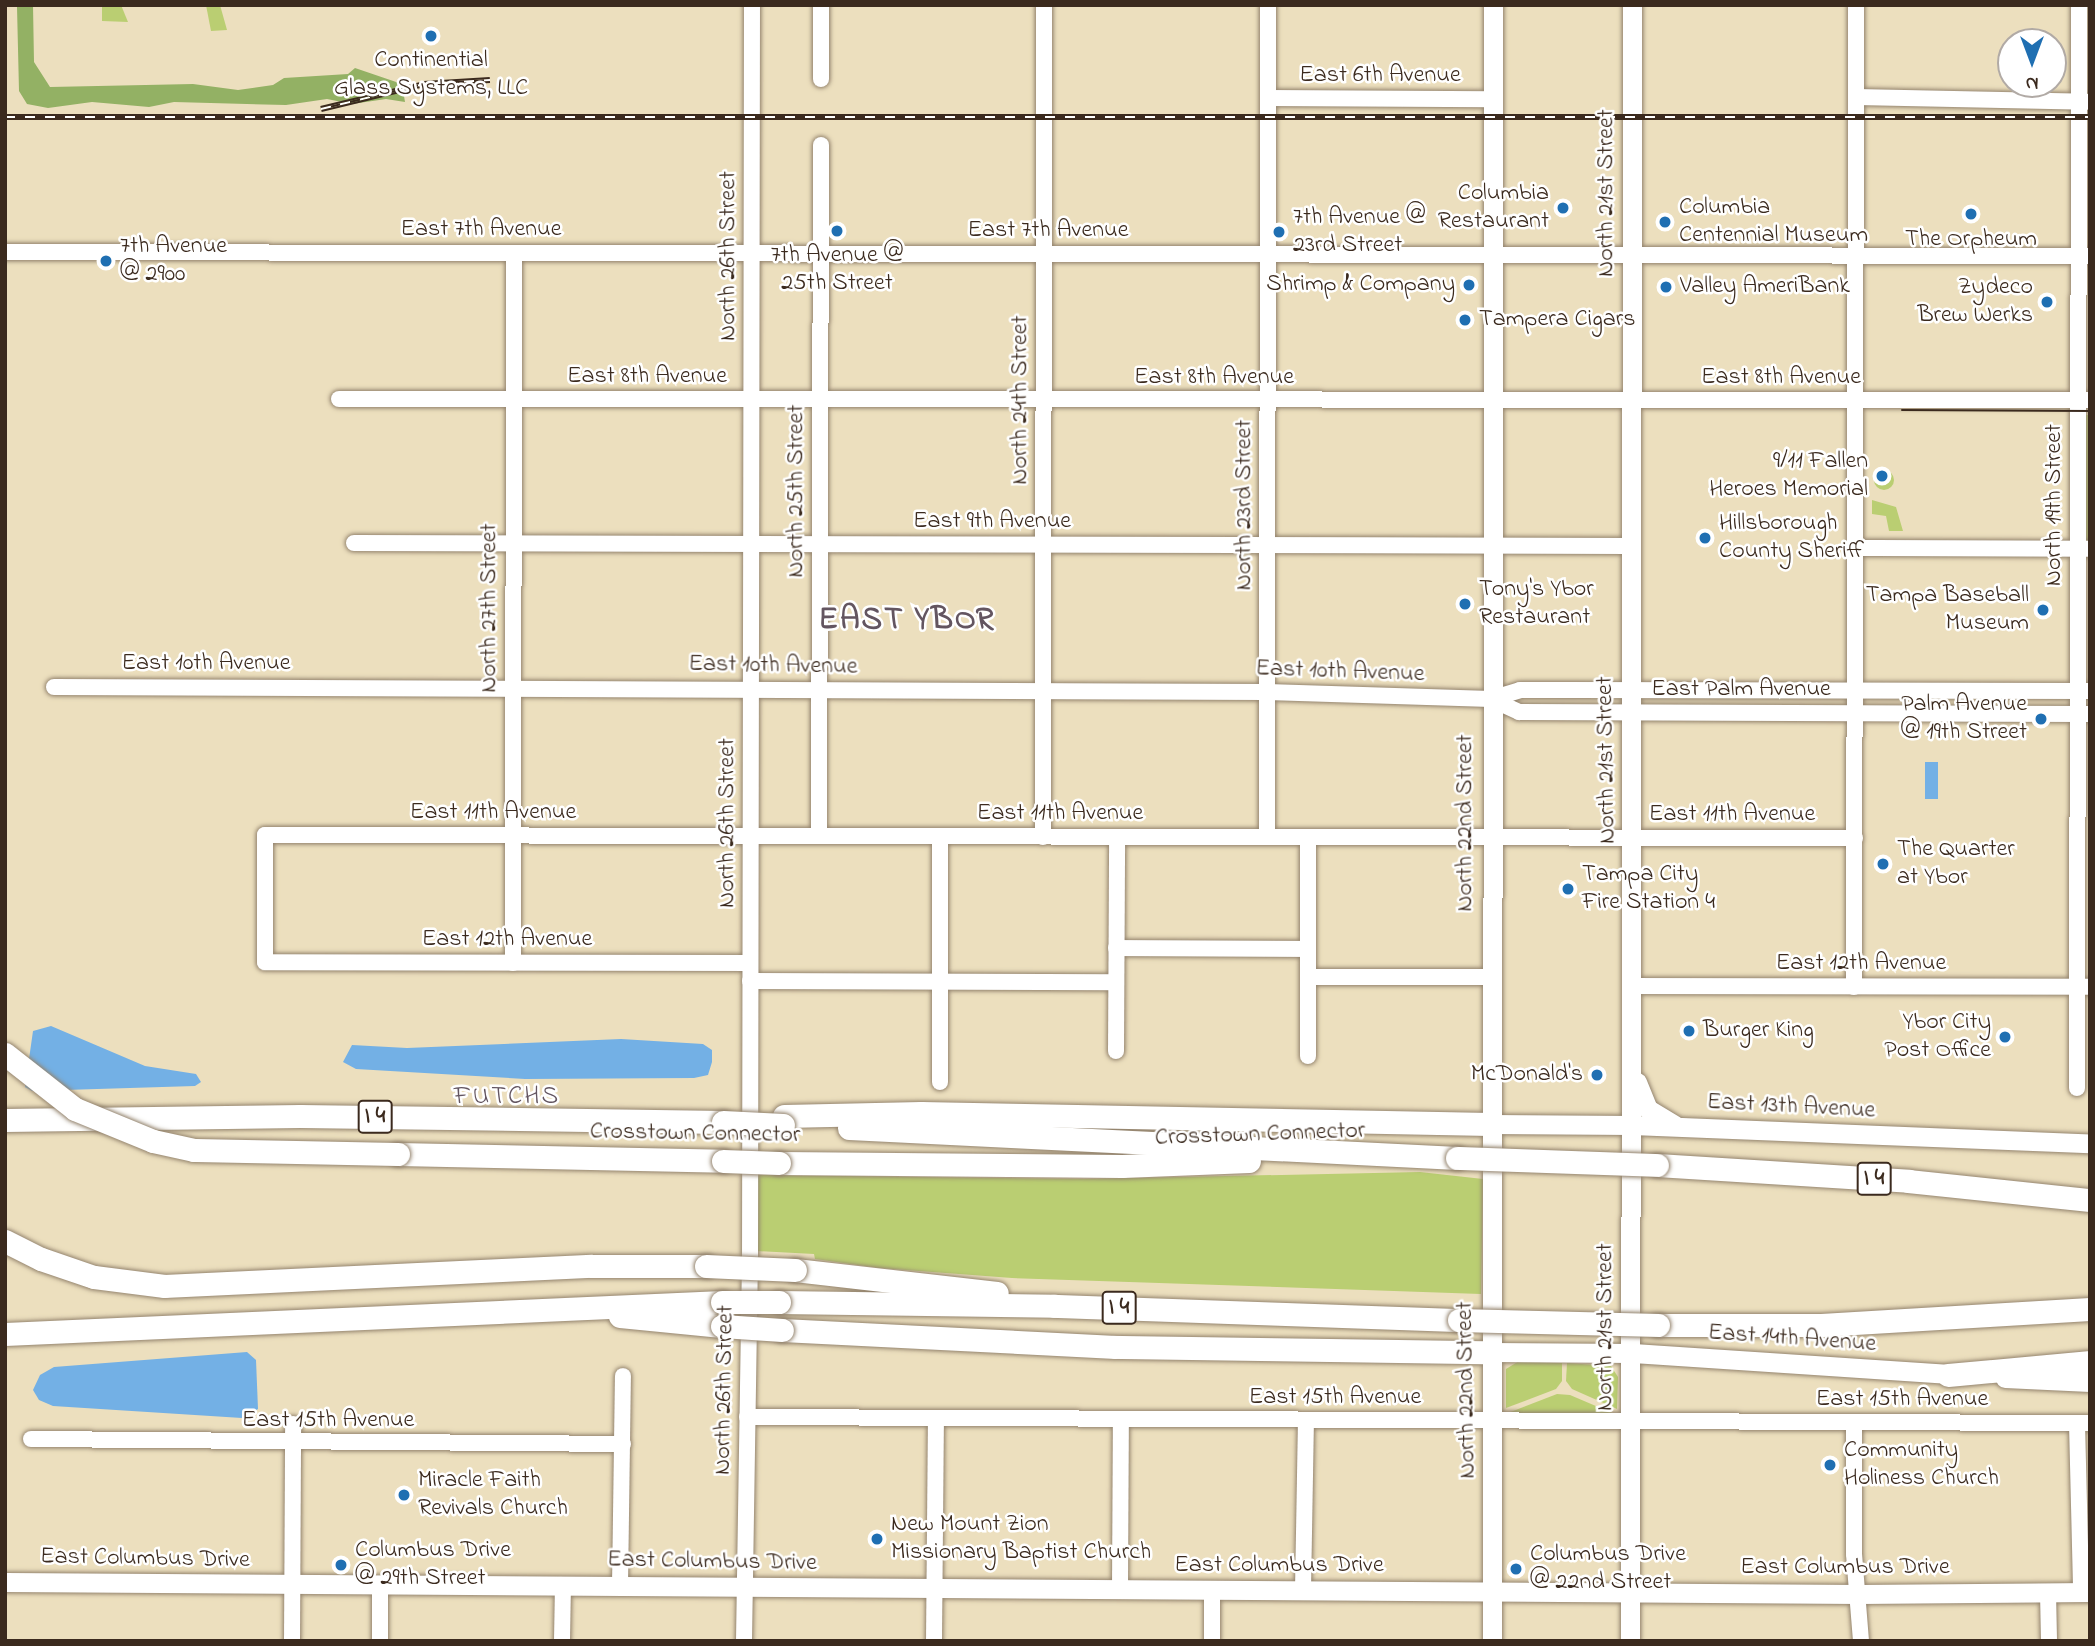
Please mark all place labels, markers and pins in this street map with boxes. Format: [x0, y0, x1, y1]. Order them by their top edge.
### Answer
marker: Continential Glass Systems, LLC [423, 28, 439, 44]
place label: Continential Glass Systems, LLC [334, 47, 528, 103]
place label: Columbia Restaurant [1438, 180, 1549, 236]
place label: Columbia Centennial Museum [1679, 194, 1868, 250]
marker: Columbia Restaurant [1555, 200, 1571, 216]
place label: 7th Avenue @ 23rd Street [1293, 204, 1426, 260]
marker: The Orpheum [1963, 206, 1979, 222]
marker: Columbia Centennial Museum [1657, 214, 1673, 230]
marker: 7th Avenue @ 25th Street [829, 223, 845, 239]
marker: 7th Avenue @ 23rd Street [1271, 224, 1287, 240]
place label: The Orpheum [1905, 226, 2037, 254]
place label: 7th Avenue @ 2900 [120, 233, 227, 289]
place label: 7th Avenue @ 25th Street [771, 242, 903, 298]
marker: 7th Avenue @ 2900 [98, 253, 114, 269]
place label: Shrimp & Company [1266, 271, 1455, 299]
place label: Valley AmeriBank [1680, 273, 1850, 301]
place label: Zydeco Brew Werks [1917, 274, 2033, 330]
marker: Shrimp & Company [1461, 277, 1477, 293]
marker: Valley AmeriBank [1658, 279, 1674, 295]
marker: Zydeco Brew Werks [2039, 294, 2055, 310]
place label: Tampera Cigars [1479, 306, 1635, 334]
marker: Tampera Cigars [1457, 312, 1473, 328]
place label: 9/11 Fallen Heroes Memorial [1709, 448, 1868, 504]
marker: 9/11 Fallen Heroes Memorial [1874, 468, 1890, 484]
place label: Hillsborough County Sheriff [1719, 510, 1864, 566]
marker: Hillsborough County Sheriff [1697, 530, 1713, 546]
place label: Tony's Ybor Restaurant [1479, 576, 1594, 632]
place label: Tampa Baseball Museum [1866, 582, 2029, 638]
marker: Tony's Ybor Restaurant [1457, 596, 1473, 612]
marker: Tampa Baseball Museum [2035, 602, 2051, 618]
place label: Palm Avenue @ 19th Street [1901, 691, 2027, 747]
marker: Palm Avenue @ 19th Street [2033, 711, 2049, 727]
place label: The Quarter at Ybor [1897, 836, 2015, 892]
marker: The Quarter at Ybor [1875, 856, 1891, 872]
place label: Tampa City Fire Station 4 [1582, 861, 1715, 917]
marker: Tampa City Fire Station 4 [1560, 881, 1576, 897]
place label: Ybor City Post Office [1884, 1009, 1991, 1065]
place label: Burger King [1703, 1017, 1814, 1045]
marker: Burger King [1681, 1023, 1697, 1039]
marker: Ybor City Post Office [1997, 1029, 2013, 1045]
place label: McDonald's [1471, 1061, 1583, 1089]
marker: McDonald's [1589, 1067, 1605, 1083]
place label: Community Holiness Church [1844, 1437, 1999, 1493]
marker: Community Holiness Church [1822, 1457, 1838, 1473]
place label: Miracle Faith Revivals Church [418, 1467, 568, 1523]
marker: Miracle Faith Revivals Church [396, 1487, 412, 1503]
place label: New Mount Zion Missionary Baptist Church [891, 1511, 1151, 1567]
marker: New Mount Zion Missionary Baptist Church [869, 1531, 885, 1547]
place label: Columbus Drive @ 29th Street [355, 1537, 511, 1593]
place label: Columbus Drive @ 22nd Street [1530, 1541, 1686, 1597]
marker: Columbus Drive @ 29th Street [333, 1557, 349, 1573]
marker: Columbus Drive @ 22nd Street [1508, 1561, 1524, 1577]

